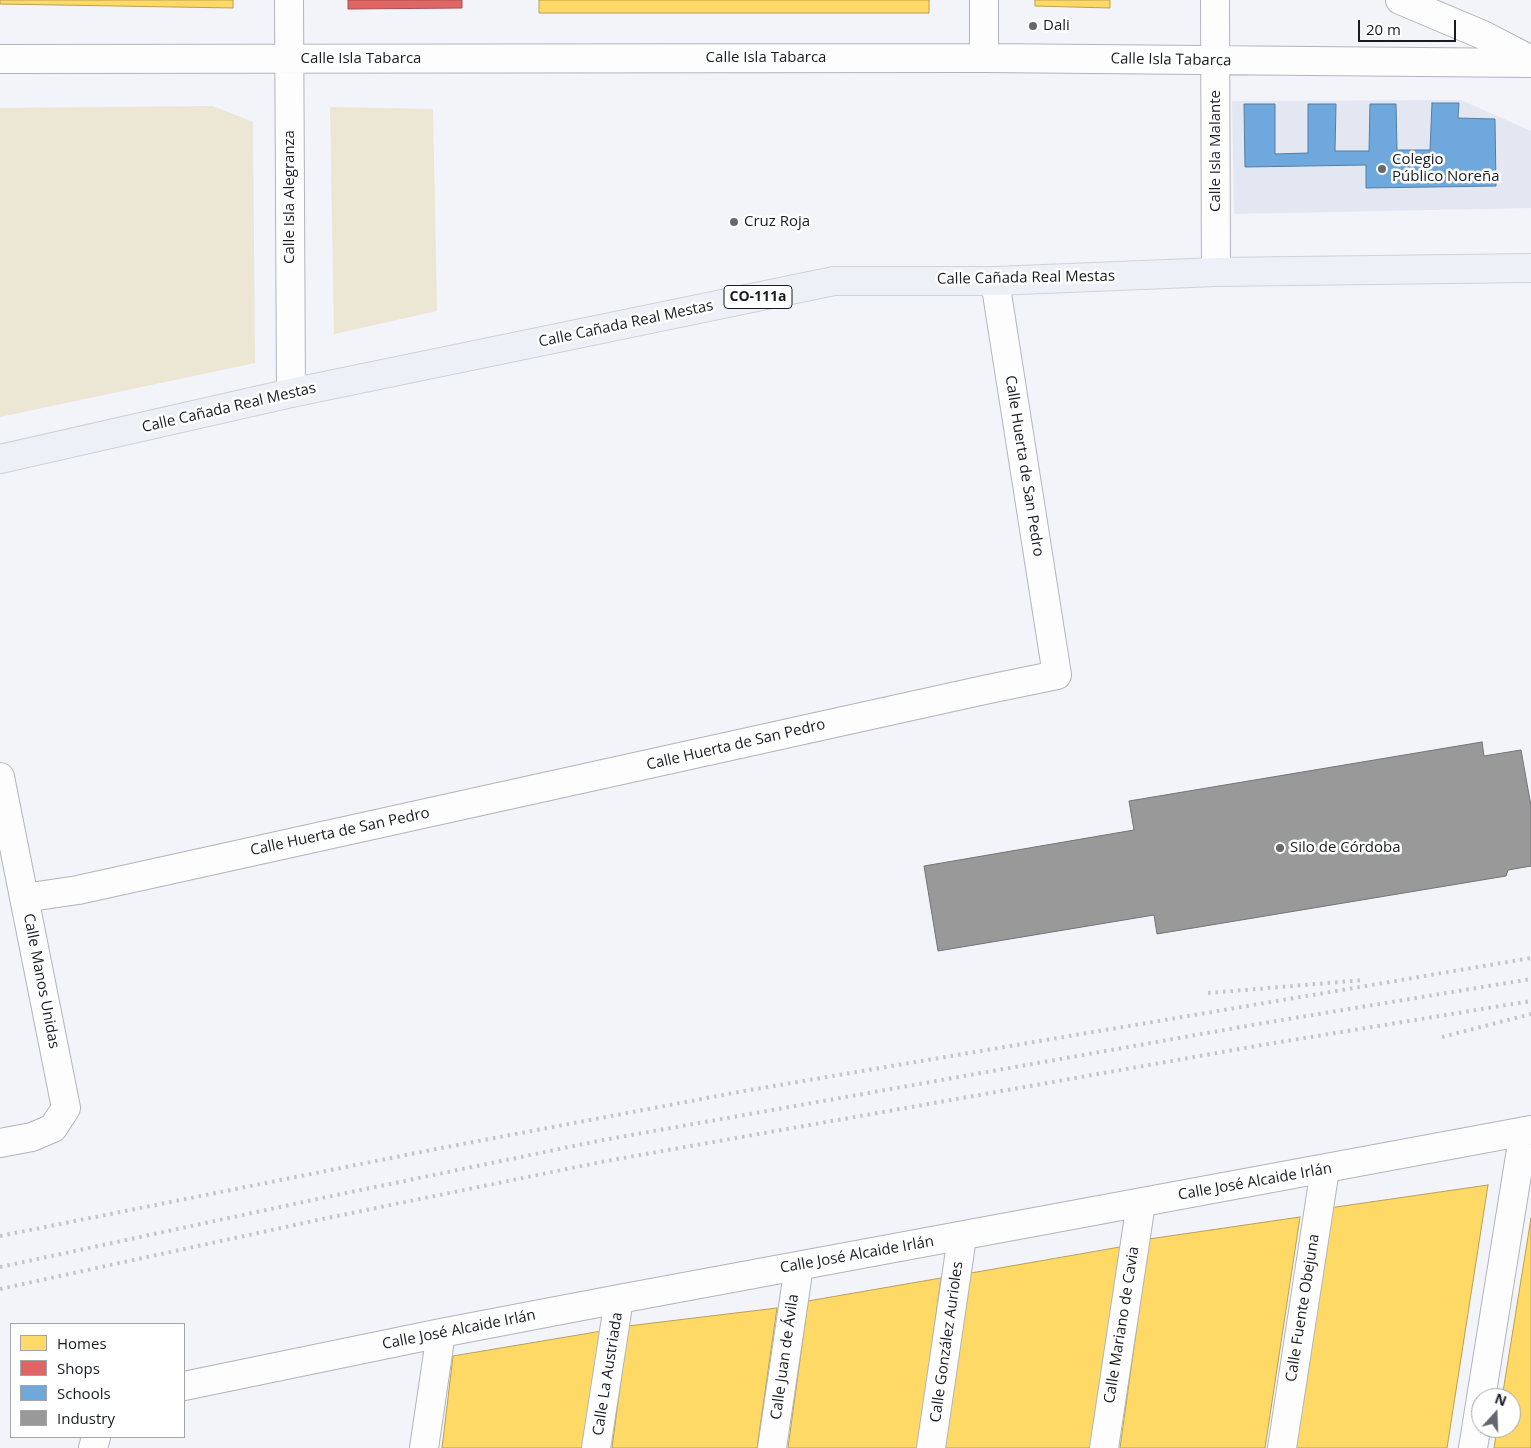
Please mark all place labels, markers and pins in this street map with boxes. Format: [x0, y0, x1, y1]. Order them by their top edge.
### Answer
place label: Dali [1043, 17, 1070, 35]
marker: Dali [1027, 20, 1039, 32]
place label: Colegio Público Noreña [1392, 151, 1499, 186]
marker: Colegio Público Noreña [1376, 163, 1388, 175]
place label: Cruz Roja [744, 213, 810, 231]
marker: Cruz Roja [728, 216, 740, 228]
place label: Silo de Córdoba [1290, 839, 1401, 857]
marker: Silo de Córdoba [1274, 842, 1286, 854]

